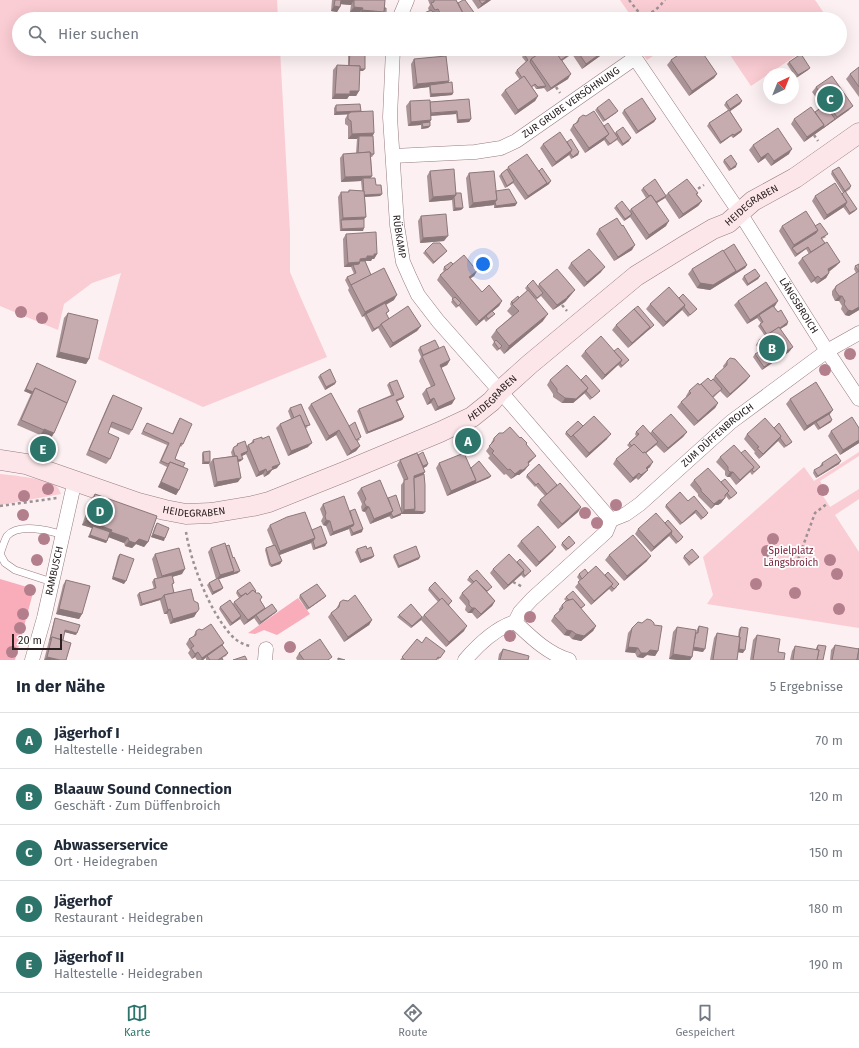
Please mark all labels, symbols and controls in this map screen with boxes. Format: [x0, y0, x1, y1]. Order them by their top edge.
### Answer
search box [12, 12, 847, 56]
icon: search [26, 23, 48, 45]
text: Hier suchen [58, 25, 139, 43]
street label: ZUR GRUBE VERSÖHNUNG [520, 64, 622, 141]
north arrow [763, 68, 799, 104]
pin: C [817, 84, 843, 114]
street label: HEIDEGRABEN [723, 182, 780, 229]
street label: RÜBKAMP [390, 214, 408, 259]
your location [473, 254, 493, 274]
street label: LÄNGSBROICH [776, 276, 821, 336]
pin: B [759, 333, 785, 363]
street label: HEIDEGRABEN [466, 373, 519, 424]
street label: ZUM DÜFFENBROICH [679, 401, 756, 470]
pin: A [455, 426, 481, 456]
pin: E [30, 434, 56, 464]
pin: D [87, 496, 113, 526]
street label: HEIDEGRABEN [162, 504, 226, 520]
street label: RAMBUSCH [43, 545, 66, 597]
park label: Spielplatz Längsbroich [764, 545, 818, 569]
scale bar [12, 632, 62, 651]
text: 20 m [18, 634, 42, 647]
text: In der Nähe [16, 676, 105, 697]
text: 5 Ergebnisse [770, 679, 843, 694]
text: Jägerhof I [54, 724, 120, 742]
text: A [25, 733, 33, 748]
text: 70 m [816, 733, 843, 748]
text: Haltestelle · Heidegraben [54, 742, 203, 757]
text: Blaauw Sound Connection [54, 780, 232, 798]
text: B [25, 789, 33, 804]
text: 120 m [809, 789, 843, 804]
text: Geschäft · Zum Düffenbroich [54, 798, 221, 813]
text: Abwasserservice [54, 836, 168, 854]
text: C [25, 845, 33, 860]
text: 150 m [809, 845, 843, 860]
text: Ort · Heidegraben [54, 854, 158, 869]
text: Jägerhof [54, 892, 112, 910]
text: D [25, 901, 33, 916]
text: 180 m [808, 901, 843, 916]
text: Restaurant · Heidegraben [54, 910, 203, 925]
text: Jägerhof II [54, 948, 124, 966]
text: E [26, 957, 32, 972]
text: 190 m [809, 957, 843, 972]
text: Haltestelle · Heidegraben [54, 966, 203, 981]
tab: Karte [124, 1002, 150, 1039]
tab: Route [398, 1002, 427, 1039]
tab: Gespeichert [675, 1002, 735, 1039]

